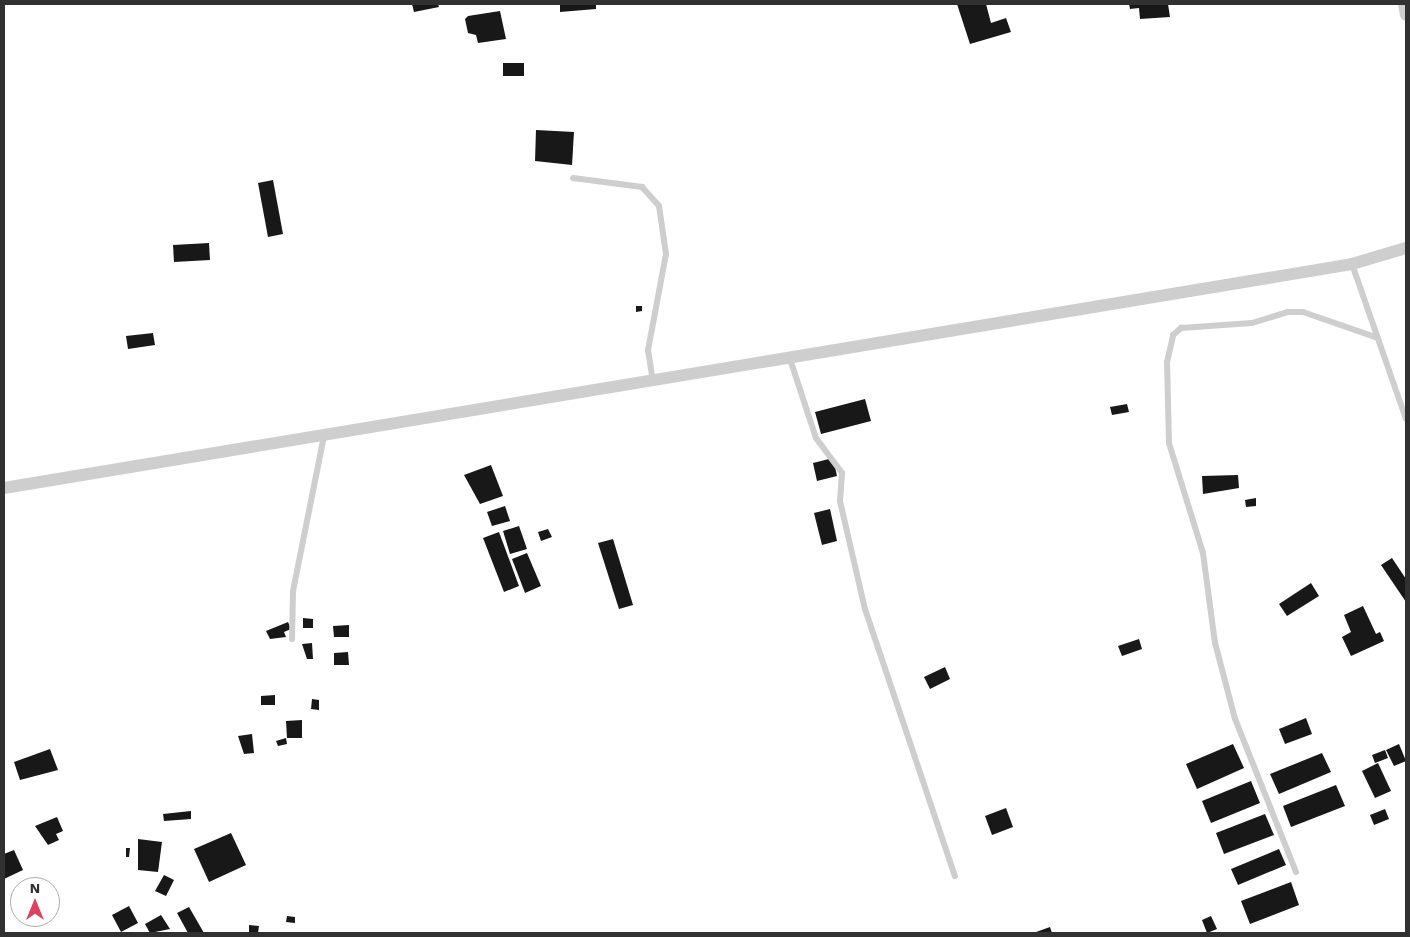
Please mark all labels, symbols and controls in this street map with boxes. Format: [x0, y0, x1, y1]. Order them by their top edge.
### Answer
north arrow [10, 877, 60, 927]
text: N [30, 880, 40, 896]

